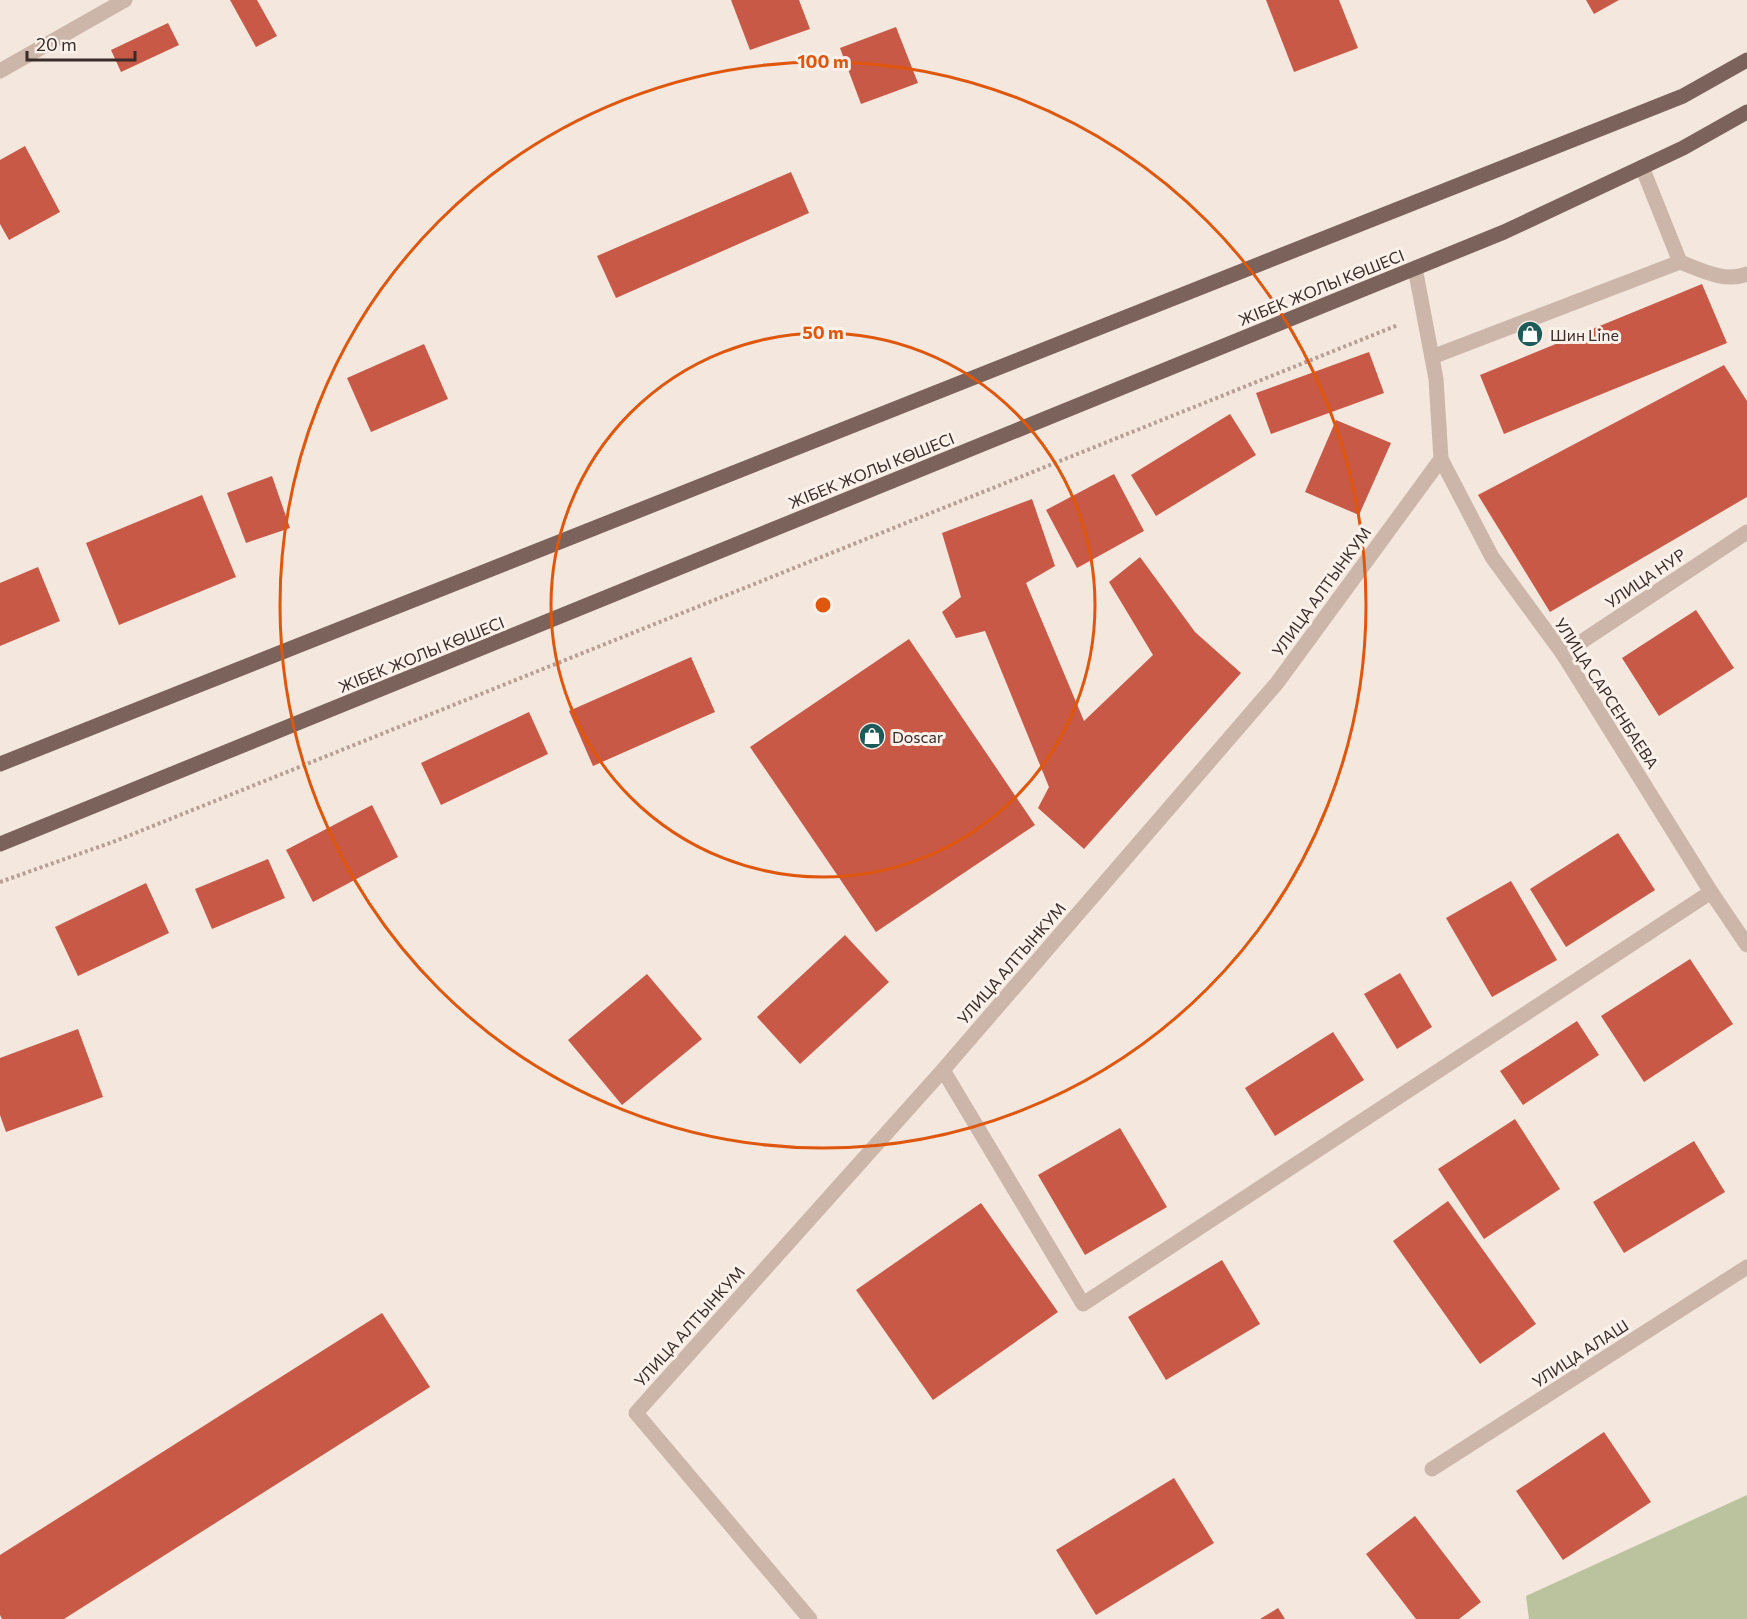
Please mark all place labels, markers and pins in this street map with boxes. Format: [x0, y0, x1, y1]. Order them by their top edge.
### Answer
shop icon: Шин Line [1515, 319, 1545, 349]
place label: Шин Line [1550, 325, 1619, 344]
centre of rings [813, 595, 833, 615]
shop icon: Doscar [857, 721, 887, 751]
place label: Doscar [892, 727, 944, 746]

